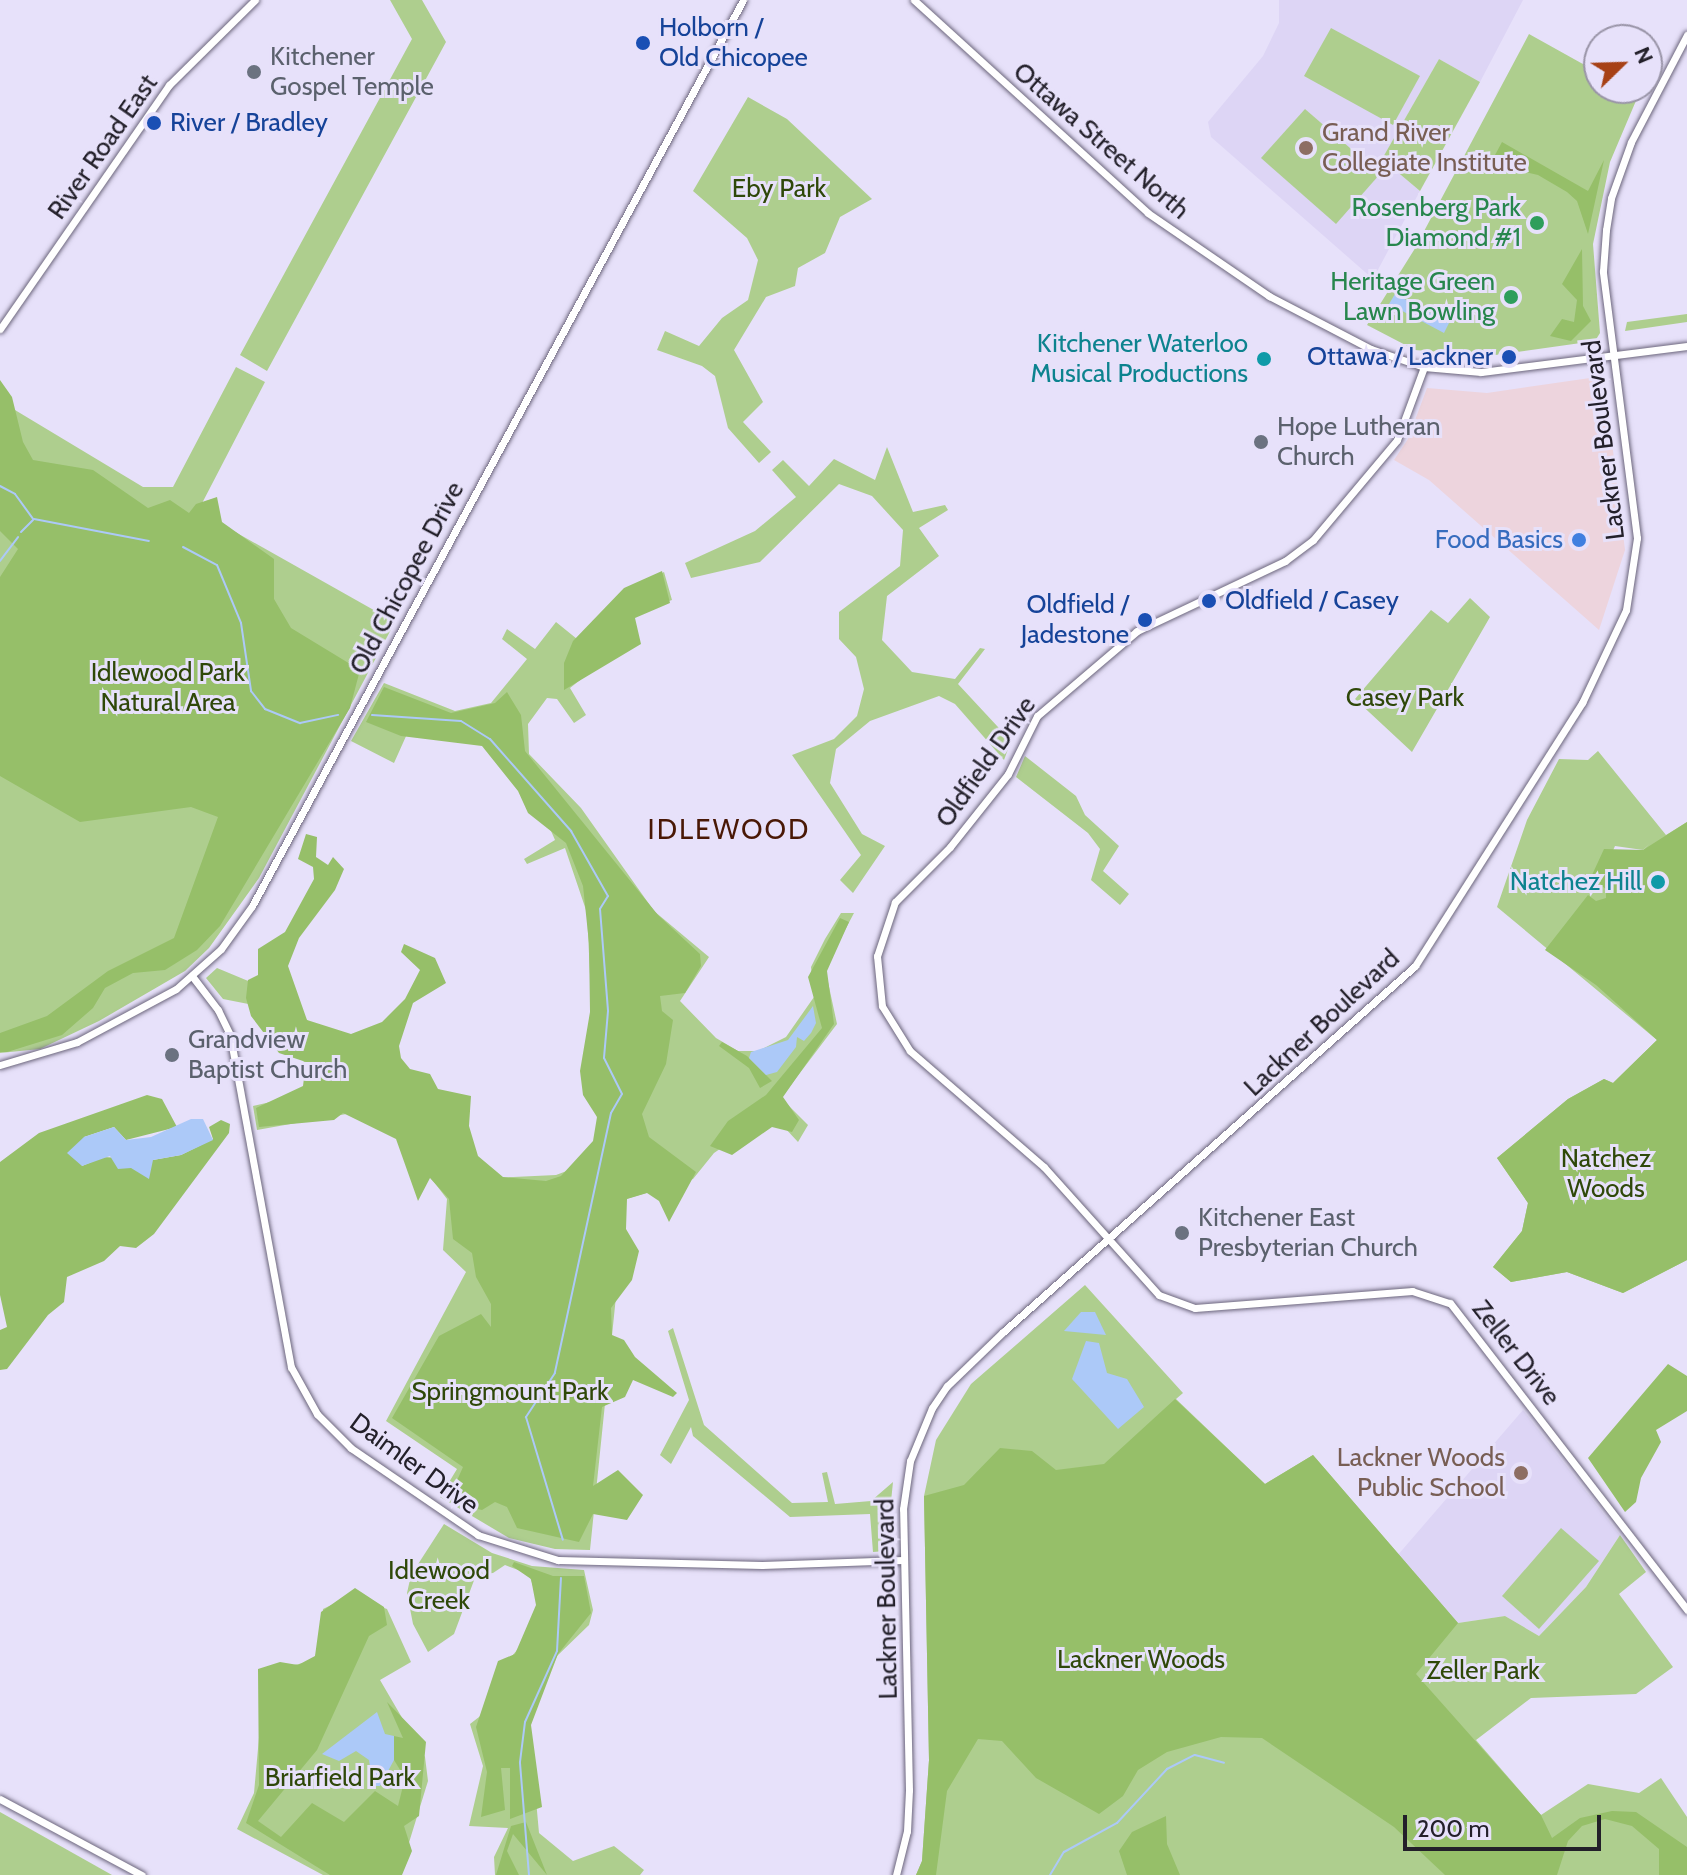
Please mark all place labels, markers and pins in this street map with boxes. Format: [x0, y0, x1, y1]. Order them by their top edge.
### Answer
place label: Holborn / Old Chicopee [659, 12, 808, 74]
marker: Holborn / Old Chicopee [634, 34, 652, 52]
place label: Kitchener Gospel Temple [270, 41, 434, 102]
marker: Kitchener Gospel Temple [245, 63, 263, 81]
place label: River / Bradley [170, 107, 328, 139]
marker: River / Bradley [145, 114, 163, 132]
place label: Grand River Collegiate Institute [1322, 117, 1527, 178]
marker: Grand River Collegiate Institute [1297, 139, 1315, 157]
place label: Rosenberg Park Diamond #1 [1351, 192, 1521, 254]
marker: Rosenberg Park Diamond #1 [1528, 214, 1546, 232]
place label: Heritage Green Lawn Bowling [1330, 266, 1495, 328]
marker: Heritage Green Lawn Bowling [1502, 288, 1520, 306]
place label: Kitchener Waterloo Musical Productions [1030, 328, 1248, 390]
place label: Ottawa / Lackner [1307, 341, 1493, 373]
marker: Ottawa / Lackner [1500, 348, 1518, 366]
marker: Kitchener Waterloo Musical Productions [1255, 350, 1273, 368]
place label: Hope Lutheran Church [1277, 411, 1441, 472]
marker: Hope Lutheran Church [1252, 433, 1270, 451]
place label: Food Basics [1435, 524, 1563, 556]
marker: Food Basics [1570, 531, 1588, 549]
place label: Oldfield / Casey [1225, 585, 1399, 617]
place label: Oldfield / Jadestone [1021, 589, 1129, 650]
marker: Oldfield / Casey [1200, 592, 1218, 610]
marker: Oldfield / Jadestone [1136, 611, 1154, 629]
place label: Natchez Hill [1510, 866, 1642, 898]
marker: Natchez Hill [1649, 873, 1667, 891]
place label: Grandview Baptist Church [188, 1024, 347, 1086]
marker: Grandview Baptist Church [163, 1046, 181, 1064]
place label: Kitchener East Presbyterian Church [1198, 1202, 1418, 1264]
marker: Kitchener East Presbyterian Church [1173, 1224, 1191, 1242]
place label: Lackner Woods Public School [1337, 1442, 1505, 1504]
marker: Lackner Woods Public School [1512, 1464, 1530, 1482]

